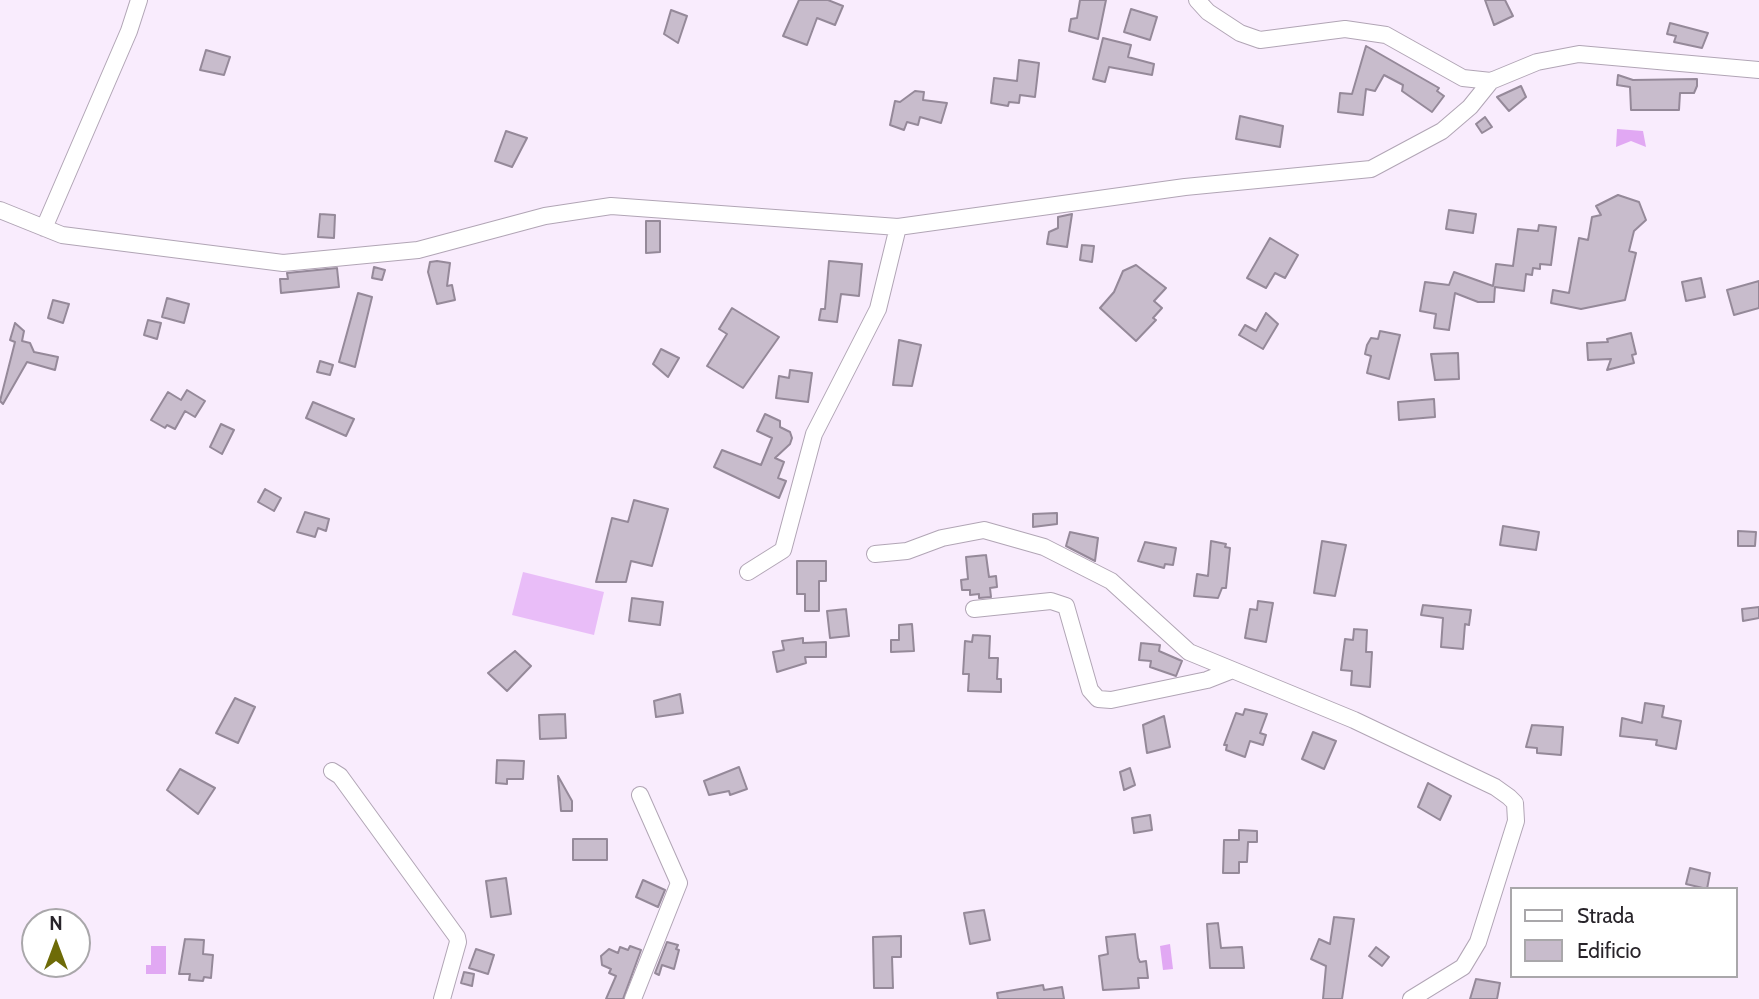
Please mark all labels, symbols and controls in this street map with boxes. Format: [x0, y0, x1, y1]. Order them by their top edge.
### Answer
legend [1510, 887, 1738, 978]
text: Strada [1577, 903, 1634, 928]
north arrow [21, 908, 91, 978]
text: N [49, 912, 63, 935]
text: Edificio [1577, 938, 1641, 963]

